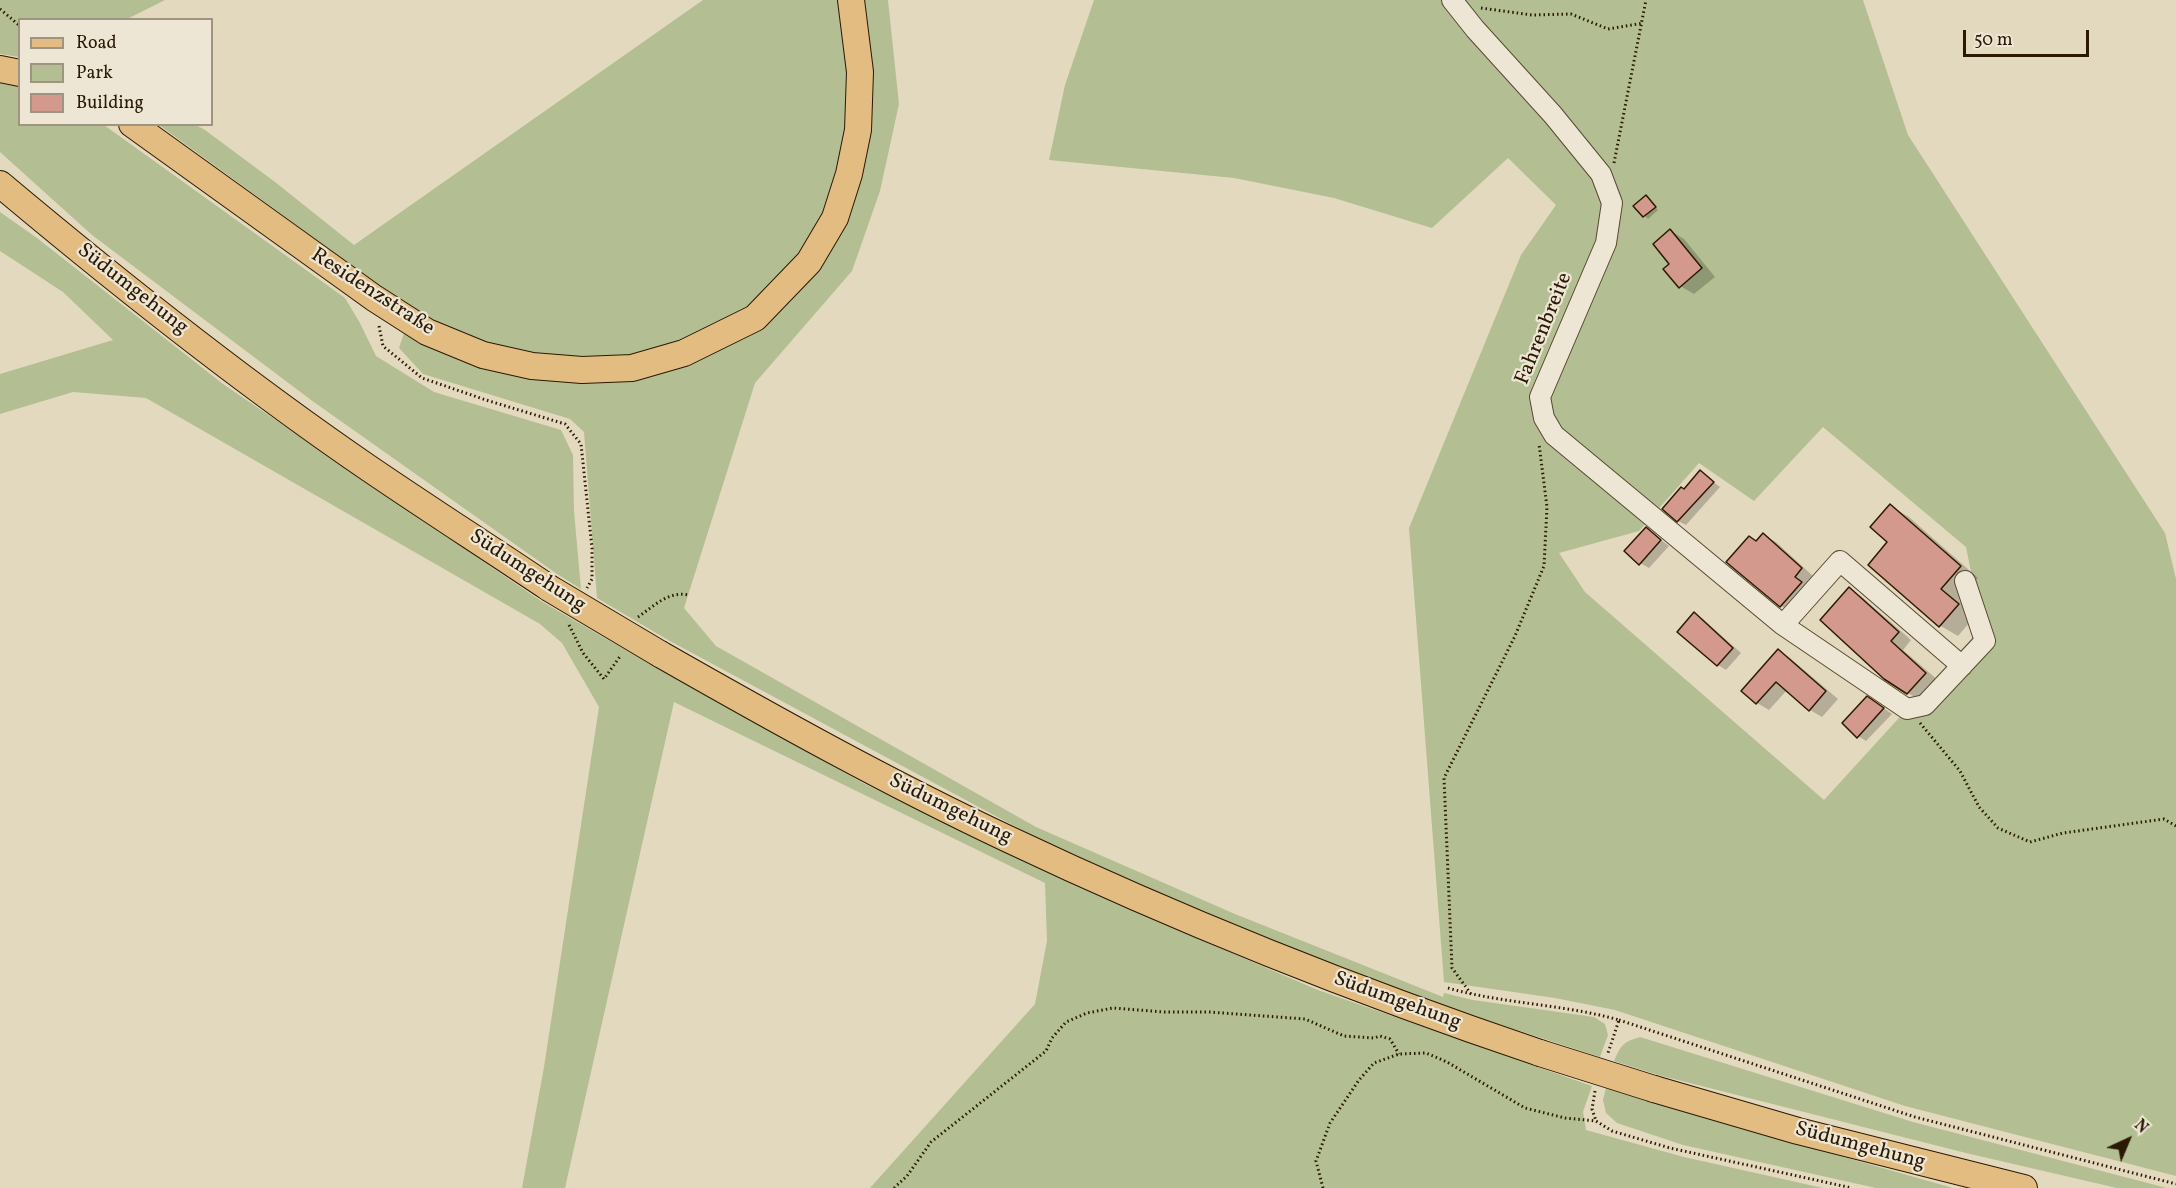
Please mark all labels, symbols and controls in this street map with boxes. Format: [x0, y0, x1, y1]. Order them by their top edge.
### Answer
legend [18, 18, 213, 126]
scale bar [1966, 18, 2092, 56]
text: 50 m [1974, 28, 2013, 53]
text: Road [76, 31, 117, 56]
text: Park [76, 61, 113, 86]
text: Building [76, 91, 144, 116]
street label: Südumgehung [71, 239, 193, 341]
street label: Residenzstraße [306, 244, 438, 342]
street label: Fahrenbreite [1511, 269, 1579, 389]
street label: Südumgehung [464, 525, 590, 619]
street label: Südumgehung [884, 769, 1016, 851]
street label: Südumgehung [1330, 967, 1464, 1037]
north arrow [2098, 1110, 2158, 1170]
text: N [2129, 1115, 2152, 1139]
street label: Südumgehung [1792, 1117, 1928, 1177]

